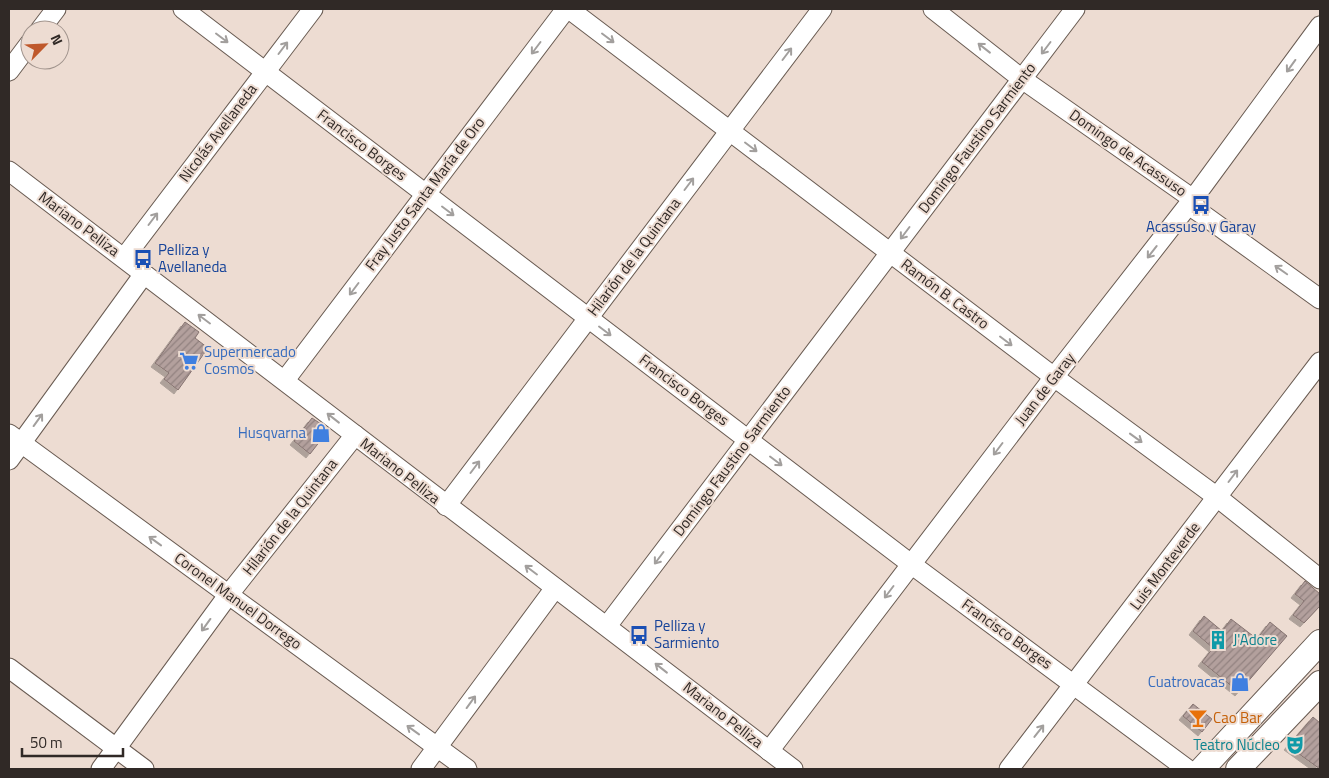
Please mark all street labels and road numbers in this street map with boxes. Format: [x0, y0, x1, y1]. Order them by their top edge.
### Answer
street label: Domingo Faustino Sarmiento [912, 57, 1041, 218]
street label: Nicolás Avellaneda [173, 78, 263, 187]
street label: Francisco Borges [313, 103, 412, 186]
street label: Domingo de Acassuso [1065, 103, 1192, 202]
street label: Fray Justo Santa María de Oro [359, 112, 490, 275]
street label: Mariano Pelliza [34, 185, 125, 262]
street label: Hilarión de la Quintana [581, 192, 686, 321]
street label: Ramón B. Castro [896, 253, 994, 334]
street label: Juan de Garay [1009, 347, 1080, 430]
street label: Francisco Borges [635, 348, 734, 431]
street label: Domingo Faustino Sarmiento [667, 380, 796, 541]
street label: Mariano Pelliza [355, 432, 446, 510]
street label: Hilarión de la Quintana [237, 453, 343, 580]
street label: Luis Monteverde [1124, 517, 1205, 615]
street label: Coronel Manuel Dorrego [170, 546, 307, 655]
street label: Francisco Borges [957, 593, 1057, 674]
street label: Mariano Pelliza [678, 676, 769, 754]

